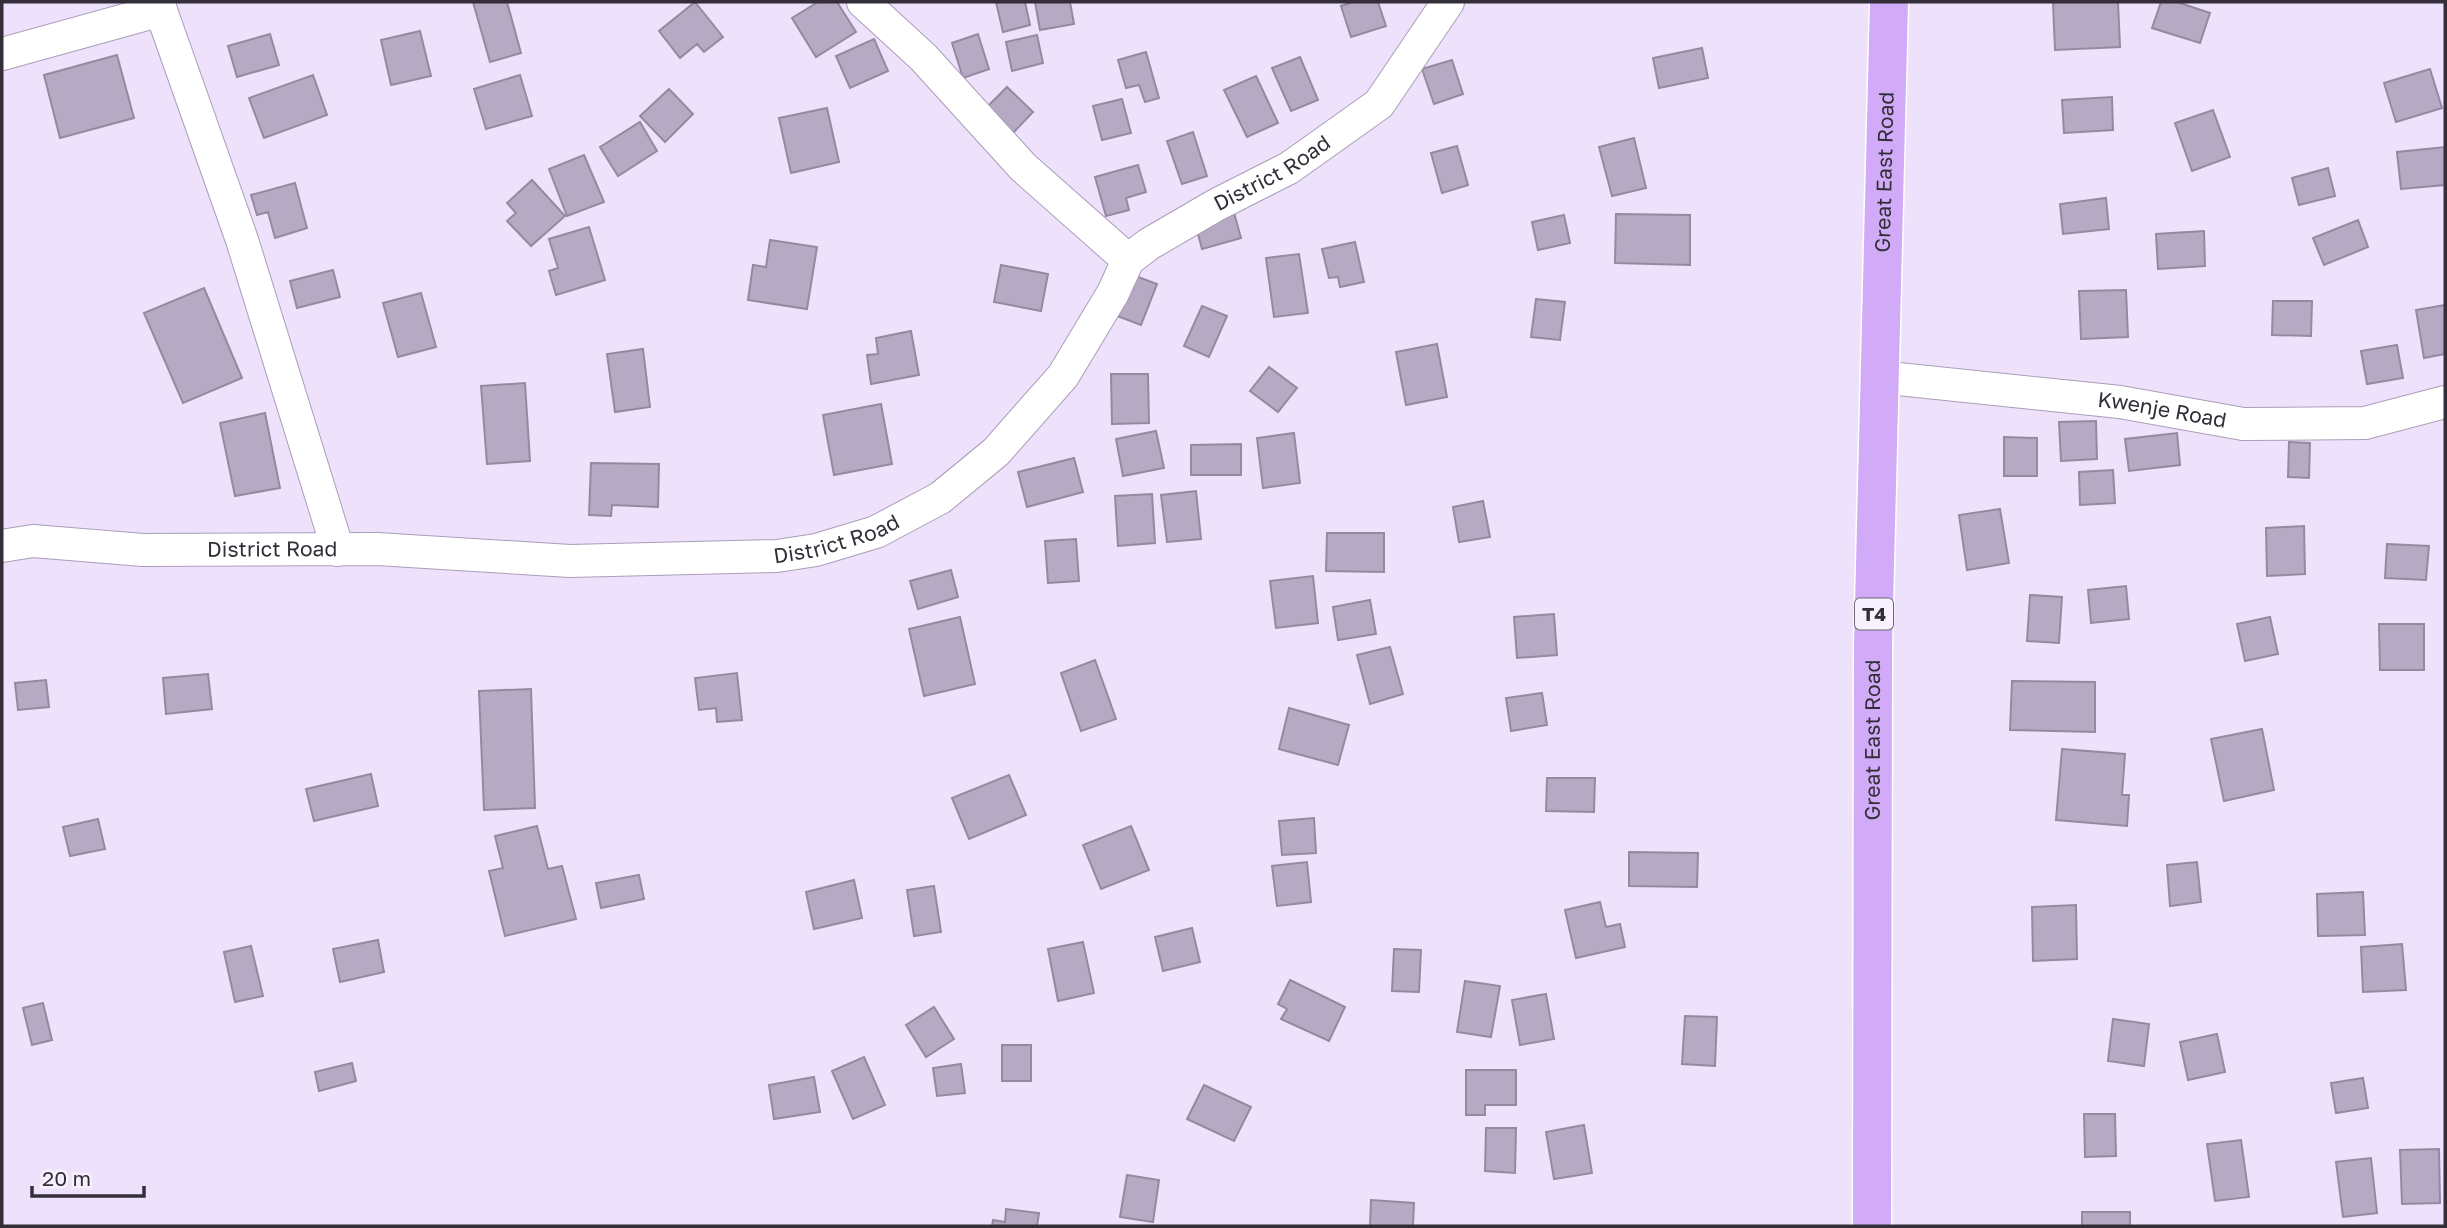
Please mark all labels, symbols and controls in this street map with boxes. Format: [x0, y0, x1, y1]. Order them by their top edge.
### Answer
street label: Great East Road [1869, 91, 1899, 253]
street label: District Road [1209, 129, 1335, 216]
street label: Kwenje Road [2096, 386, 2229, 433]
street label: District Road [772, 508, 904, 568]
street label: District Road [207, 535, 337, 562]
road number: T4 [1855, 598, 1893, 629]
street label: Great East Road [1859, 659, 1885, 821]
scale bar [32, 1154, 144, 1198]
text: 20 m [42, 1165, 91, 1191]

